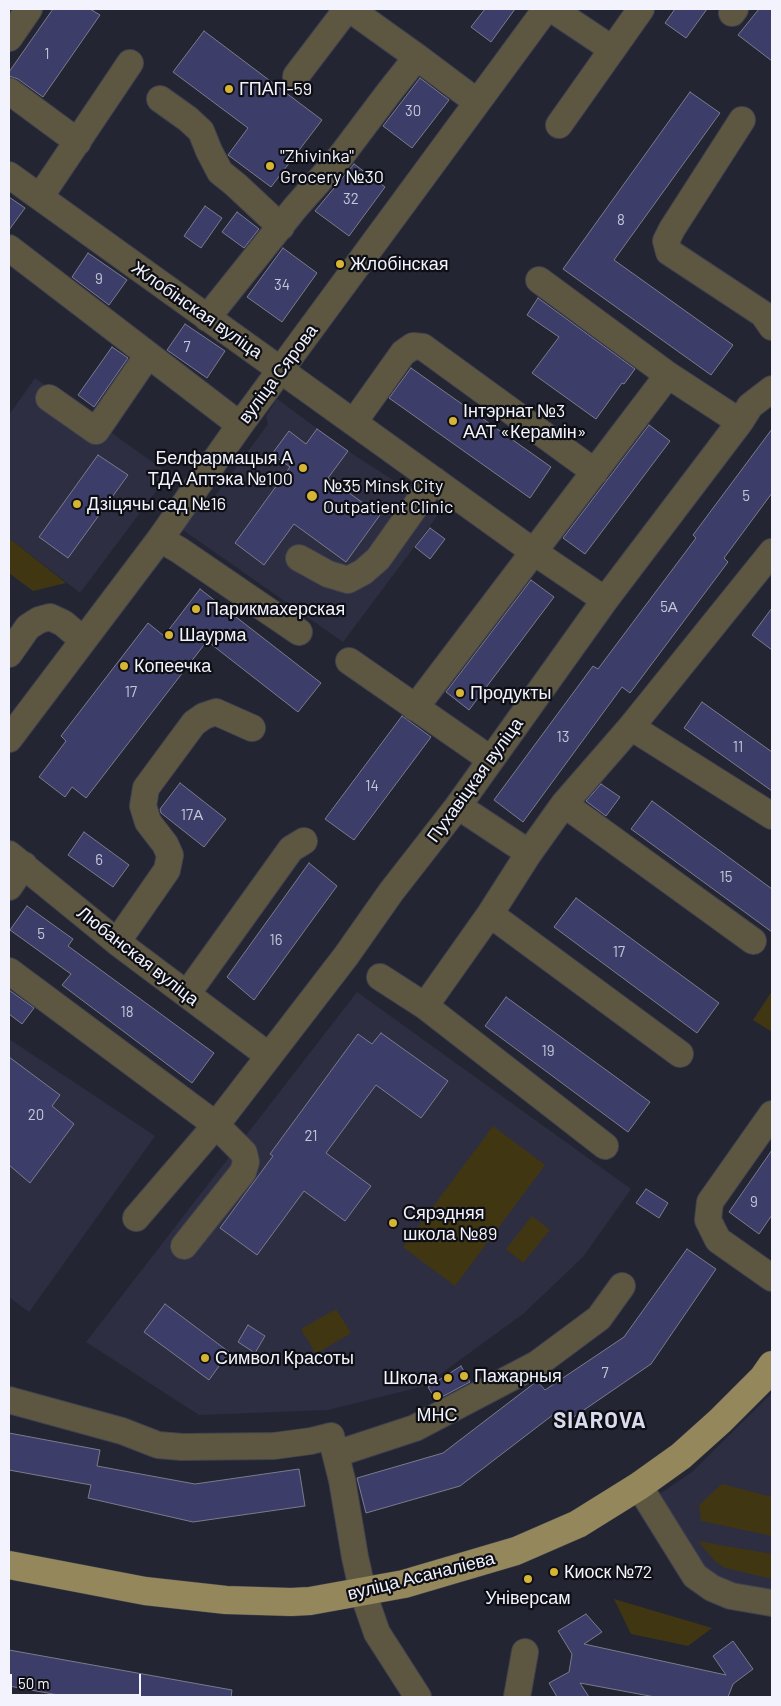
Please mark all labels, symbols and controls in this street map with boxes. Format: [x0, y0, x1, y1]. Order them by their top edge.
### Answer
house number: 1 [44, 45, 50, 63]
place label: ГПАП-59 [239, 78, 312, 100]
marker: ГПАП-59 [223, 83, 235, 95]
house number: 30 [405, 102, 421, 120]
place label: "Zhivinka" Grocery №30 [280, 145, 384, 188]
marker: "Zhivinka" Grocery №30 [264, 160, 276, 172]
house number: 32 [343, 190, 359, 208]
house number: 8 [617, 211, 625, 229]
place label: Жлобінская [350, 253, 449, 275]
street label: Жлобінская вуліца [127, 257, 267, 363]
marker: Жлобінская [334, 258, 346, 270]
house number: 9 [95, 270, 103, 288]
house number: 34 [274, 276, 290, 294]
street label: вуліца Сярова [234, 320, 322, 428]
house number: 7 [183, 338, 191, 356]
place label: Інтэрнат №3 ААТ «Керамін» [463, 400, 586, 442]
marker: Інтэрнат №3 ААТ «Керамін» [447, 415, 459, 427]
place label: Белфармацыя А ТДА Аптэка №100 [148, 447, 293, 489]
marker: Белфармацыя А ТДА Аптэка №100 [297, 462, 309, 474]
place label: №35 Minsk City Outpatient Clinic [323, 475, 453, 518]
house number: 5 [742, 487, 750, 505]
marker: №35 Minsk City Outpatient Clinic [305, 489, 319, 503]
place label: Дзіцячы сад №16 [87, 493, 226, 515]
marker: Дзіцячы сад №16 [71, 498, 83, 510]
place label: Парикмахерская [206, 598, 345, 620]
house number: 5А [660, 598, 678, 616]
marker: Парикмахерская [190, 603, 202, 615]
place label: Шаурма [179, 624, 246, 646]
marker: Шаурма [163, 629, 175, 641]
place label: Копеечка [134, 655, 211, 677]
marker: Копеечка [118, 660, 130, 672]
place label: Продукты [470, 682, 551, 704]
house number: 17 [125, 683, 137, 701]
marker: Продукты [454, 687, 466, 699]
street label: Пухавіцкая вуліца [423, 713, 527, 847]
house number: 13 [557, 728, 569, 746]
house number: 11 [733, 738, 743, 756]
house number: 14 [365, 777, 379, 795]
house number: 17А [181, 806, 203, 824]
house number: 6 [95, 851, 103, 869]
house number: 15 [720, 868, 732, 886]
street label: Любанская вуліца [73, 902, 203, 1010]
house number: 5 [37, 925, 45, 943]
house number: 16 [270, 931, 282, 949]
house number: 17 [613, 943, 625, 961]
house number: 18 [120, 1003, 134, 1021]
house number: 19 [541, 1042, 555, 1060]
house number: 20 [28, 1106, 44, 1124]
house number: 21 [304, 1127, 318, 1145]
house number: 9 [750, 1193, 758, 1211]
place label: Сярэдняя школа №89 [403, 1202, 497, 1244]
marker: Сярэдняя школа №89 [387, 1217, 399, 1229]
place label: Символ Красоты [215, 1347, 354, 1369]
marker: Символ Красоты [199, 1352, 211, 1364]
house number: 7 [601, 1364, 609, 1382]
place label: Пажарныя [474, 1365, 562, 1387]
place label: Школа [383, 1367, 438, 1389]
marker: Пажарныя [458, 1370, 470, 1382]
marker: Школа [442, 1372, 454, 1384]
marker: МНС [431, 1390, 443, 1402]
place label: МНС [417, 1404, 457, 1426]
district label: SIAROVA [552, 1408, 648, 1434]
street label: вуліца Асаналіева [345, 1547, 497, 1605]
place label: Киоск №72 [564, 1561, 652, 1583]
marker: Киоск №72 [548, 1566, 560, 1578]
marker: Універсам [522, 1573, 534, 1585]
place label: Універсам [485, 1587, 571, 1609]
scale bar [12, 1664, 144, 1696]
text: 50 m [18, 1674, 50, 1692]

